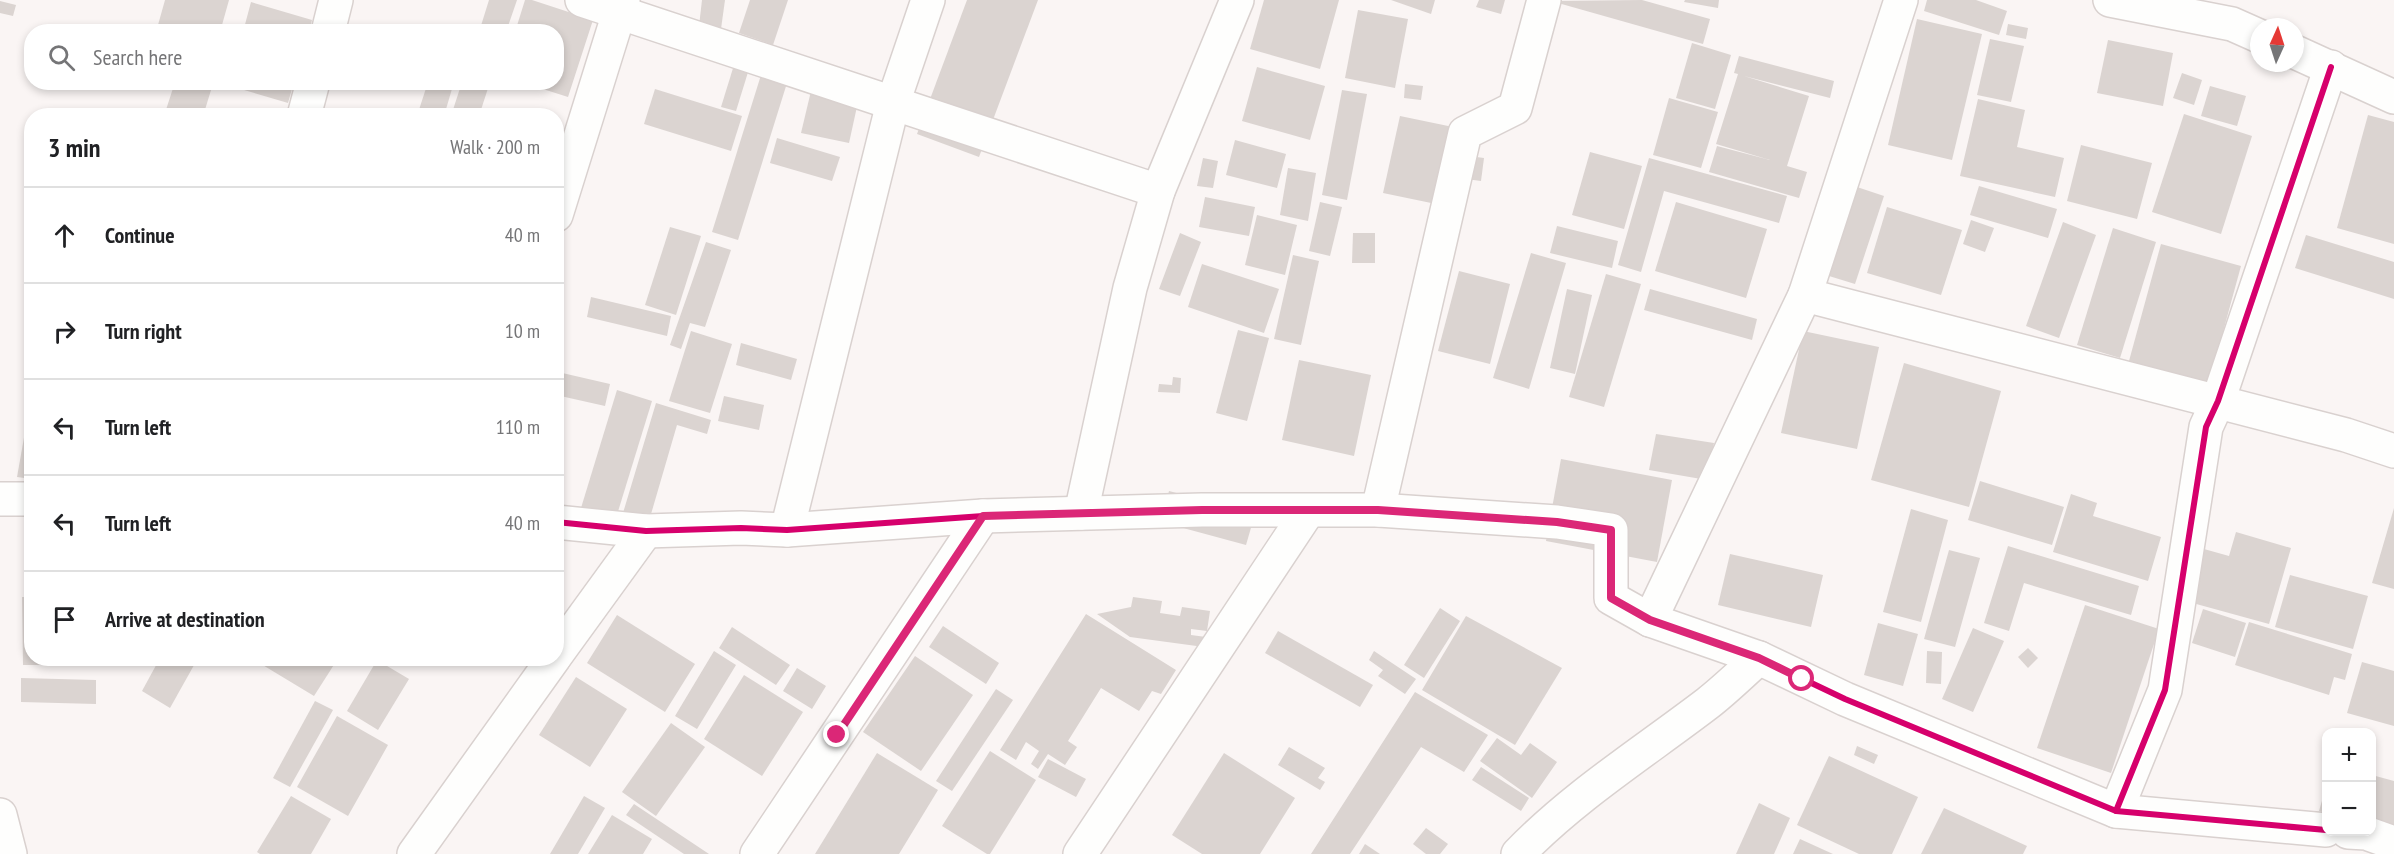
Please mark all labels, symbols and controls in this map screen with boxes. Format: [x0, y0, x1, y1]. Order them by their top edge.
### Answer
north arrow [2250, 18, 2304, 72]
search box [24, 24, 564, 90]
icon: search [45, 41, 78, 74]
text: Search here [93, 43, 182, 71]
text: 3 min [48, 131, 101, 164]
text: Walk · 200 m [450, 134, 540, 160]
icon: ahead [48, 219, 81, 252]
text: Continue [105, 221, 175, 249]
text: 40 m [505, 222, 540, 248]
icon: right [48, 315, 81, 348]
text: Turn right [105, 317, 182, 345]
text: 10 m [505, 318, 540, 344]
icon: left [48, 411, 81, 444]
text: Turn left [105, 413, 171, 441]
text: 110 m [496, 414, 540, 440]
icon: left [48, 507, 81, 540]
text: Turn left [105, 509, 171, 537]
text: 40 m [505, 510, 540, 536]
icon: arrive [48, 603, 81, 636]
text: Arrive at destination [105, 605, 265, 633]
route start [1788, 665, 1814, 691]
route end [823, 721, 849, 747]
map controls [2322, 728, 2376, 836]
button: + [2322, 728, 2376, 782]
button: − [2322, 782, 2376, 836]

